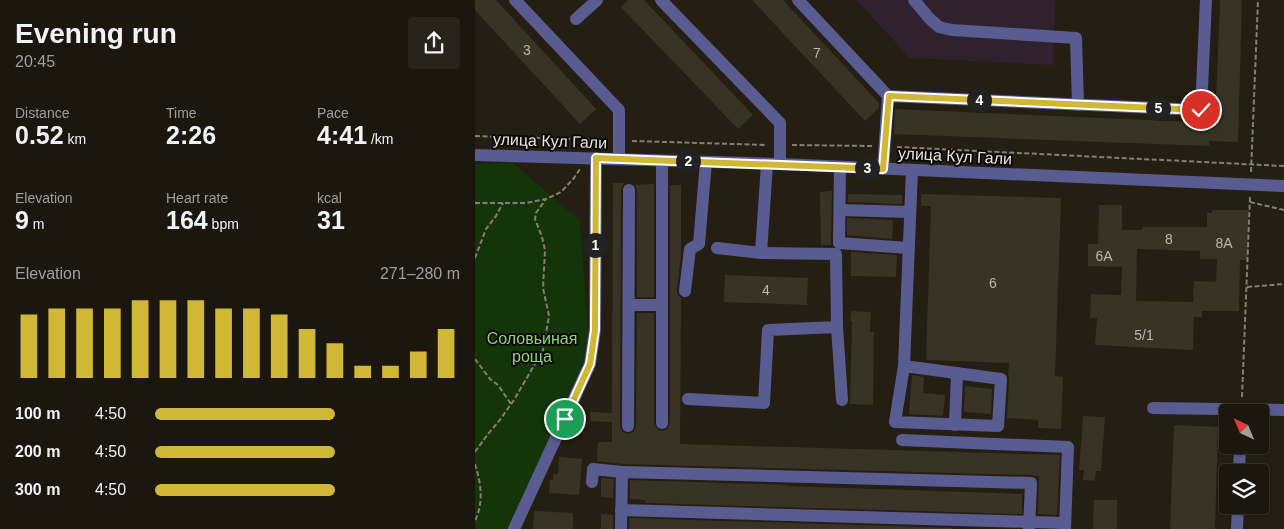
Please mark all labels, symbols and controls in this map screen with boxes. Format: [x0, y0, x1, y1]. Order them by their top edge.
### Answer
button: share [408, 17, 460, 69]
text: Evening run [15, 18, 177, 49]
house number: 3 [523, 42, 531, 58]
house number: 7 [813, 45, 821, 61]
text: 20:45 [15, 53, 55, 70]
pin: 4 [967, 88, 991, 112]
pin [1180, 89, 1222, 131]
text: 4 [976, 92, 983, 108]
pin: 5 [1145, 96, 1171, 120]
icon: check [1187, 96, 1215, 124]
text: 5 [1155, 100, 1162, 116]
text: Distance [15, 105, 69, 121]
text: Time [166, 105, 197, 121]
text: Pace [317, 105, 349, 121]
text: 0.52 [15, 121, 64, 149]
text: 2:26 [166, 121, 216, 149]
text: 4:41 [317, 121, 367, 149]
text: km [64, 131, 86, 147]
text: /km [367, 131, 394, 147]
street label: улица Кул Гали [493, 131, 607, 151]
street label: улица Кул Гали [898, 145, 1012, 167]
pin: 2 [675, 148, 701, 174]
text: 2 [685, 153, 692, 169]
pin: 3 [855, 156, 879, 180]
text: 3 [864, 160, 871, 176]
text: Elevation [15, 190, 73, 206]
text: Heart rate [166, 190, 228, 206]
text: kcal [317, 190, 342, 206]
text: 9 [15, 206, 29, 234]
text: 164 [166, 206, 208, 234]
text: 31 [317, 206, 345, 234]
text: m [29, 216, 44, 232]
text: bpm [208, 216, 239, 232]
house number: 8 [1165, 231, 1173, 247]
pin: 1 [583, 232, 607, 258]
house number: 8А [1215, 235, 1233, 251]
text: 1 [592, 237, 599, 253]
house number: 6А [1095, 248, 1113, 264]
text: Elevation [15, 265, 81, 282]
text: 271–280 m [380, 265, 460, 282]
house number: 6 [989, 275, 997, 291]
house number: 4 [762, 282, 770, 298]
house number: 5/1 [1134, 327, 1154, 343]
park label: Соловьиная роща [487, 330, 577, 365]
pin [544, 398, 586, 440]
north arrow [1219, 404, 1269, 454]
map controls [1219, 404, 1269, 514]
text: 100 m [15, 405, 60, 422]
text: 4:50 [95, 405, 126, 422]
icon: arrive [551, 405, 579, 433]
text: 200 m [15, 443, 60, 460]
text: 4:50 [95, 443, 126, 460]
button: layers [1219, 464, 1269, 514]
text: 300 m [15, 481, 60, 498]
text: 4:50 [95, 481, 126, 498]

